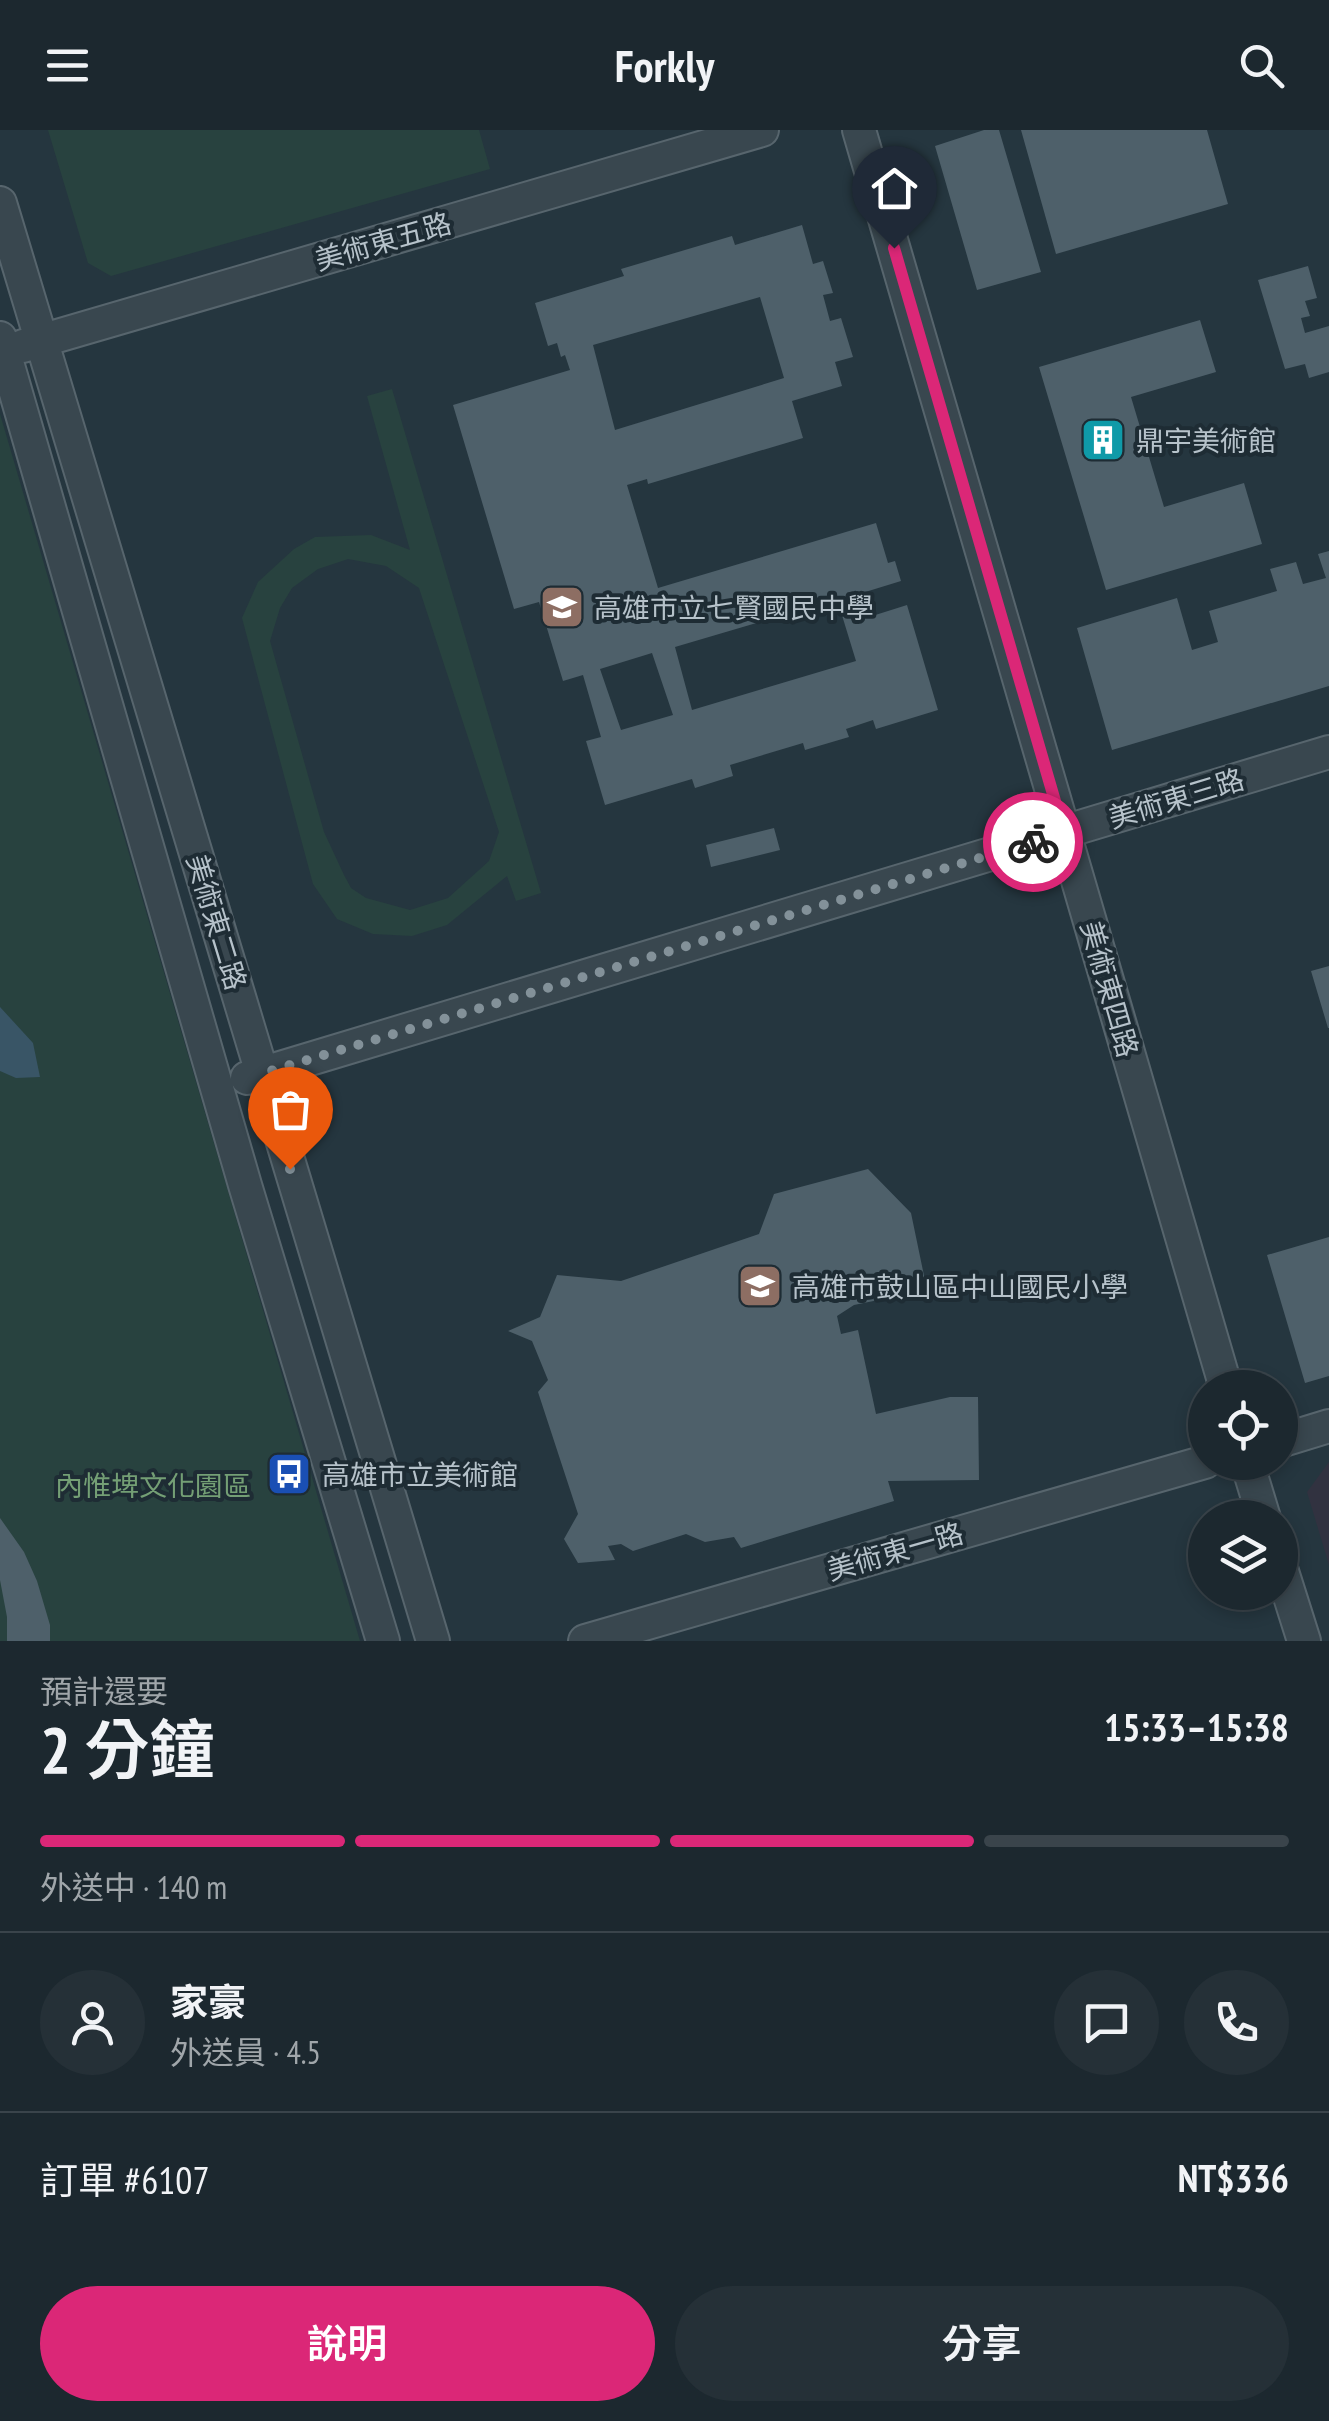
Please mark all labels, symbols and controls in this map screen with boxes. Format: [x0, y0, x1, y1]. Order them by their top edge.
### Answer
text: Forkly [615, 36, 714, 94]
icon: menu [40, 38, 95, 93]
icon: search [1234, 38, 1289, 93]
pin [852, 146, 937, 249]
icon: home [867, 161, 922, 216]
street label: 美術東五路 [311, 204, 455, 278]
building icon: 鼎宇美術館 [1080, 417, 1126, 463]
place label: 鼎宇美術館 [1136, 422, 1276, 459]
school or university icon: 高雄市立七賢國民中學 [539, 584, 585, 630]
place label: 高雄市立七賢國民中學 [594, 589, 874, 626]
street label: 美術東三路 [1104, 760, 1248, 836]
courier [983, 792, 1083, 892]
icon: bike [1006, 815, 1061, 870]
street label: 美術東二路 [179, 850, 255, 994]
street label: 美術東四路 [1073, 917, 1147, 1061]
pin [248, 1067, 333, 1170]
icon: bag [263, 1082, 318, 1137]
school or university icon: 高雄市鼓山區中山國民小學 [737, 1263, 783, 1309]
place label: 高雄市鼓山區中山國民小學 [792, 1268, 1128, 1305]
map controls [1188, 1370, 1298, 1610]
button: locate [1188, 1370, 1298, 1480]
bus stop icon: 高雄市立美術館 [266, 1451, 312, 1497]
place label: 高雄市立美術館 [322, 1456, 518, 1493]
park label: 內惟埤文化園區 [55, 1467, 251, 1504]
button: layers [1188, 1500, 1298, 1610]
street label: 美術東一路 [823, 1514, 967, 1588]
text: 預計還要 [40, 1670, 168, 1712]
text: 15:33–15:38 [1104, 1702, 1289, 1751]
text: 2 分鐘 [40, 1707, 214, 1791]
text: 外送中 · 140 m [40, 1866, 227, 1908]
button: person [40, 1970, 145, 2075]
button: chat [1054, 1970, 1159, 2075]
button: phone [1184, 1970, 1289, 2075]
text: 家豪 [170, 1977, 246, 2026]
text: 外送員 · 4.5 [170, 2031, 321, 2073]
text: NT$336 [1178, 2153, 1289, 2202]
text: 訂單 #6107 [40, 2155, 210, 2204]
button: 說明 [40, 2286, 655, 2401]
button: 分享 [675, 2286, 1289, 2401]

